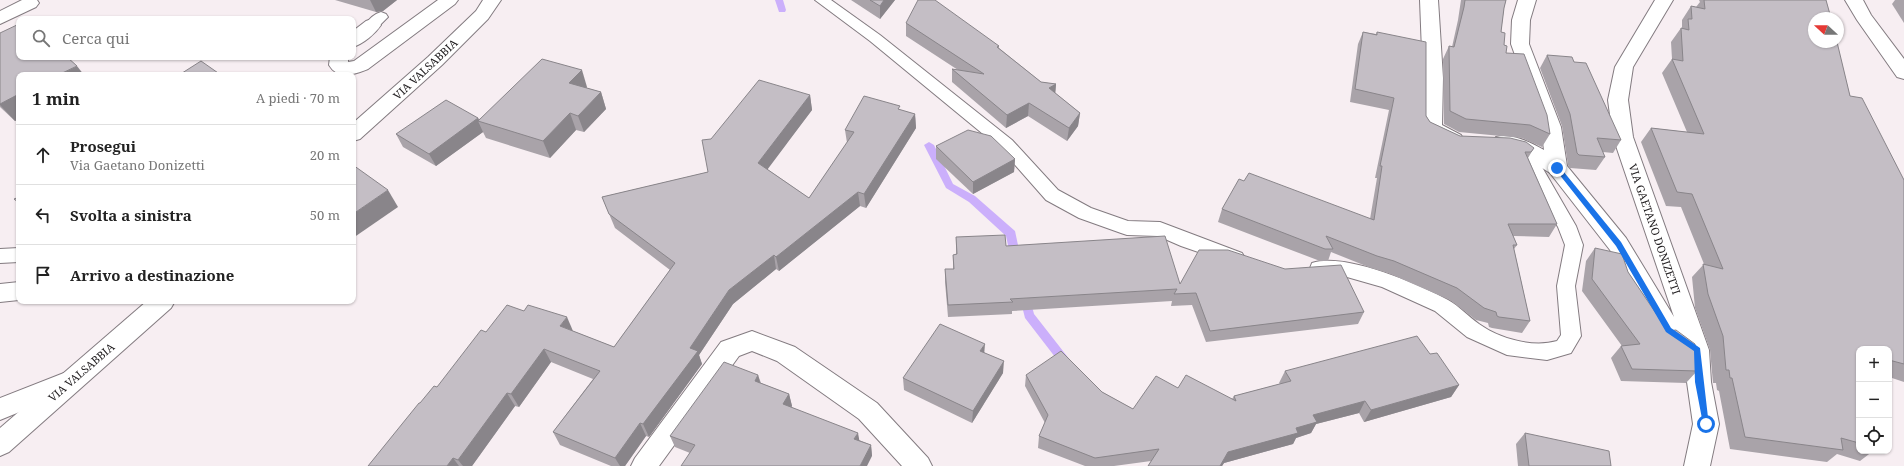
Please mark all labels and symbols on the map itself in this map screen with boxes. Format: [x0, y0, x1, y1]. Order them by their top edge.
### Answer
north arrow [1808, 12, 1844, 48]
street label: VIA VALSABBIA [390, 35, 461, 103]
route end [1548, 159, 1566, 177]
street label: VIA GAETANO DONIZETTI [1626, 162, 1684, 296]
street label: VIA VALSABBIA [45, 339, 117, 405]
route start [1697, 415, 1715, 433]

